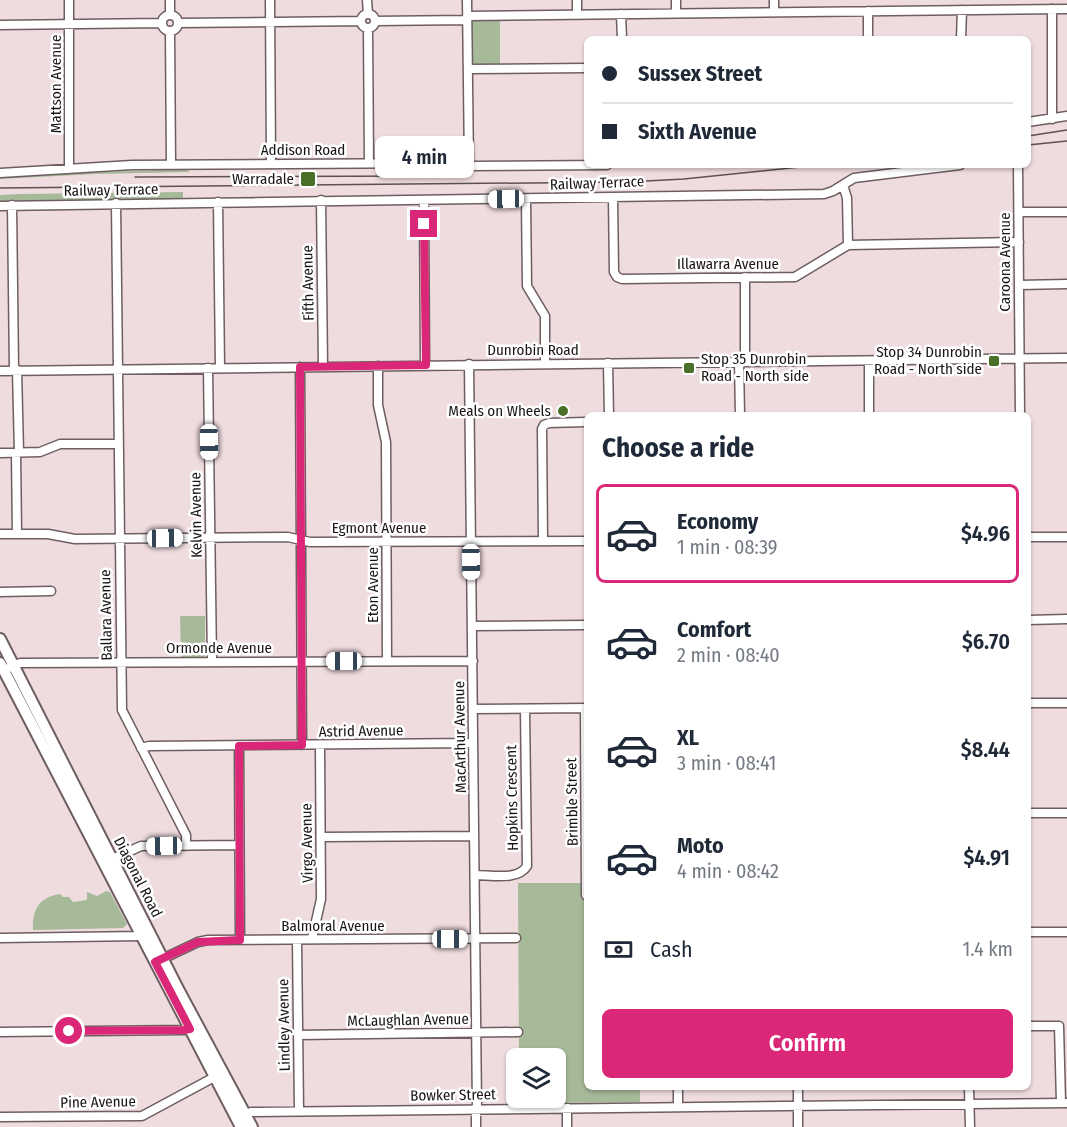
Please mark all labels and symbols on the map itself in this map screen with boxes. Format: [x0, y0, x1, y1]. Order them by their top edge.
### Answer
street label: Mattson Avenue [47, 35, 65, 133]
callout: 4 min [374, 137, 474, 179]
street label: Addison Road [261, 141, 345, 159]
place label: Warradale [232, 170, 294, 188]
marker: Warradale [299, 170, 317, 188]
street label: Railway Terrace [549, 172, 645, 194]
street label: Railway Terrace [64, 180, 158, 200]
car [488, 190, 524, 208]
route end [410, 210, 437, 237]
street label: Caroona Avenue [996, 212, 1014, 312]
street label: Fifth Avenue [298, 245, 318, 321]
street label: Illawarra Avenue [677, 255, 779, 273]
street label: Dunrobin Road [487, 341, 579, 359]
place label: Stop 34 Dunrobin Road - North side [874, 343, 982, 378]
place label: Stop 35 Dunrobin Road - North side [701, 350, 809, 385]
marker: Stop 34 Dunrobin Road - North side [987, 354, 1001, 368]
marker: Stop 35 Dunrobin Road - North side [682, 361, 696, 375]
place label: Meals on Wheels [448, 402, 551, 420]
marker: Meals on Wheels [556, 404, 570, 418]
car [200, 424, 218, 460]
street label: Kelvin Avenue [186, 472, 206, 558]
street label: Egmont Avenue [332, 519, 426, 537]
car [147, 529, 183, 547]
car [462, 544, 480, 580]
street label: Eton Avenue [364, 547, 382, 623]
street label: Ballara Avenue [96, 569, 116, 661]
street label: Ormonde Avenue [166, 639, 272, 657]
car [326, 652, 362, 670]
street label: MacArthur Avenue [450, 681, 470, 793]
street label: Astrid Avenue [318, 721, 404, 741]
street label: Hopkins Crescent [502, 745, 522, 851]
street label: Brimble Street [562, 758, 582, 846]
street label: Virgo Avenue [297, 803, 317, 883]
street label: Diagonal Road [110, 834, 166, 920]
car [146, 837, 182, 855]
street label: Balmoral Avenue [281, 917, 385, 935]
car [432, 930, 468, 948]
street label: Lindley Avenue [274, 978, 294, 1072]
street label: McLaughlan Avenue [347, 1010, 469, 1030]
route start [55, 1017, 82, 1044]
street label: Bowker Street [410, 1085, 496, 1105]
street label: Pine Avenue [60, 1092, 136, 1112]

